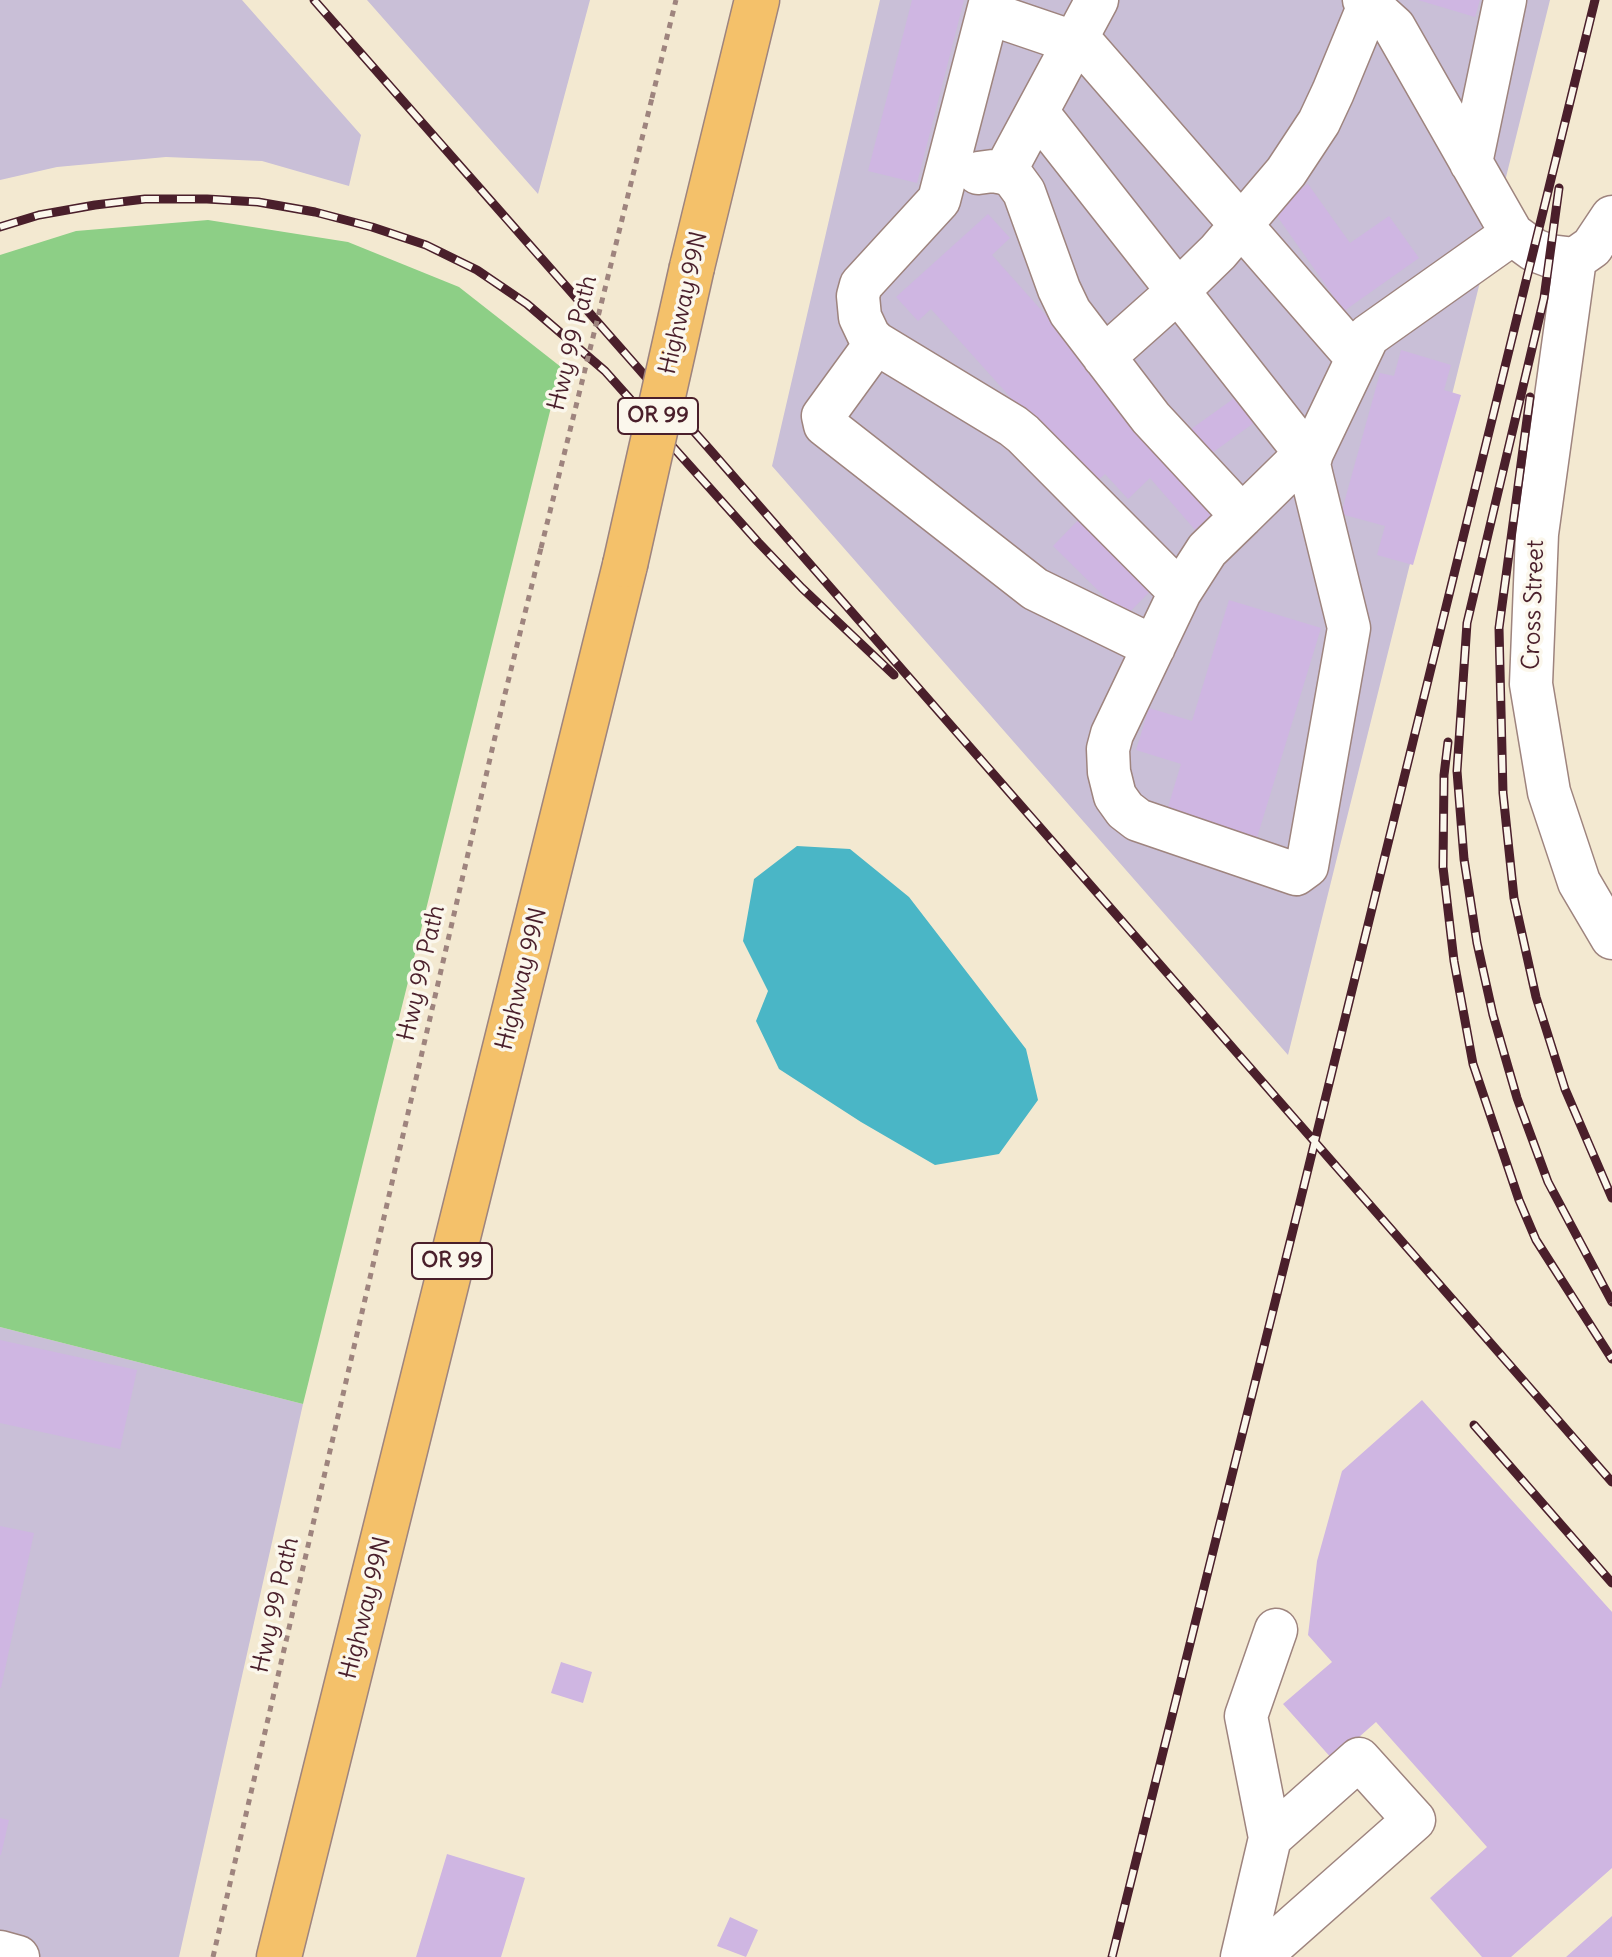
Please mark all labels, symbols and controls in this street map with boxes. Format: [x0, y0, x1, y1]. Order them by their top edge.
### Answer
street label: Highway 99N [654, 229, 714, 377]
street label: Hwy 99 Path [542, 272, 604, 414]
road number: OR 99 [618, 398, 698, 434]
street label: Cross Street [1517, 539, 1551, 671]
street label: Hwy 99 Path [392, 902, 452, 1044]
street label: Highway 99N [490, 905, 554, 1053]
road number: OR 99 [412, 1243, 492, 1279]
street label: Hwy 99 Path [246, 1534, 306, 1676]
street label: Highway 99N [334, 1534, 398, 1682]

